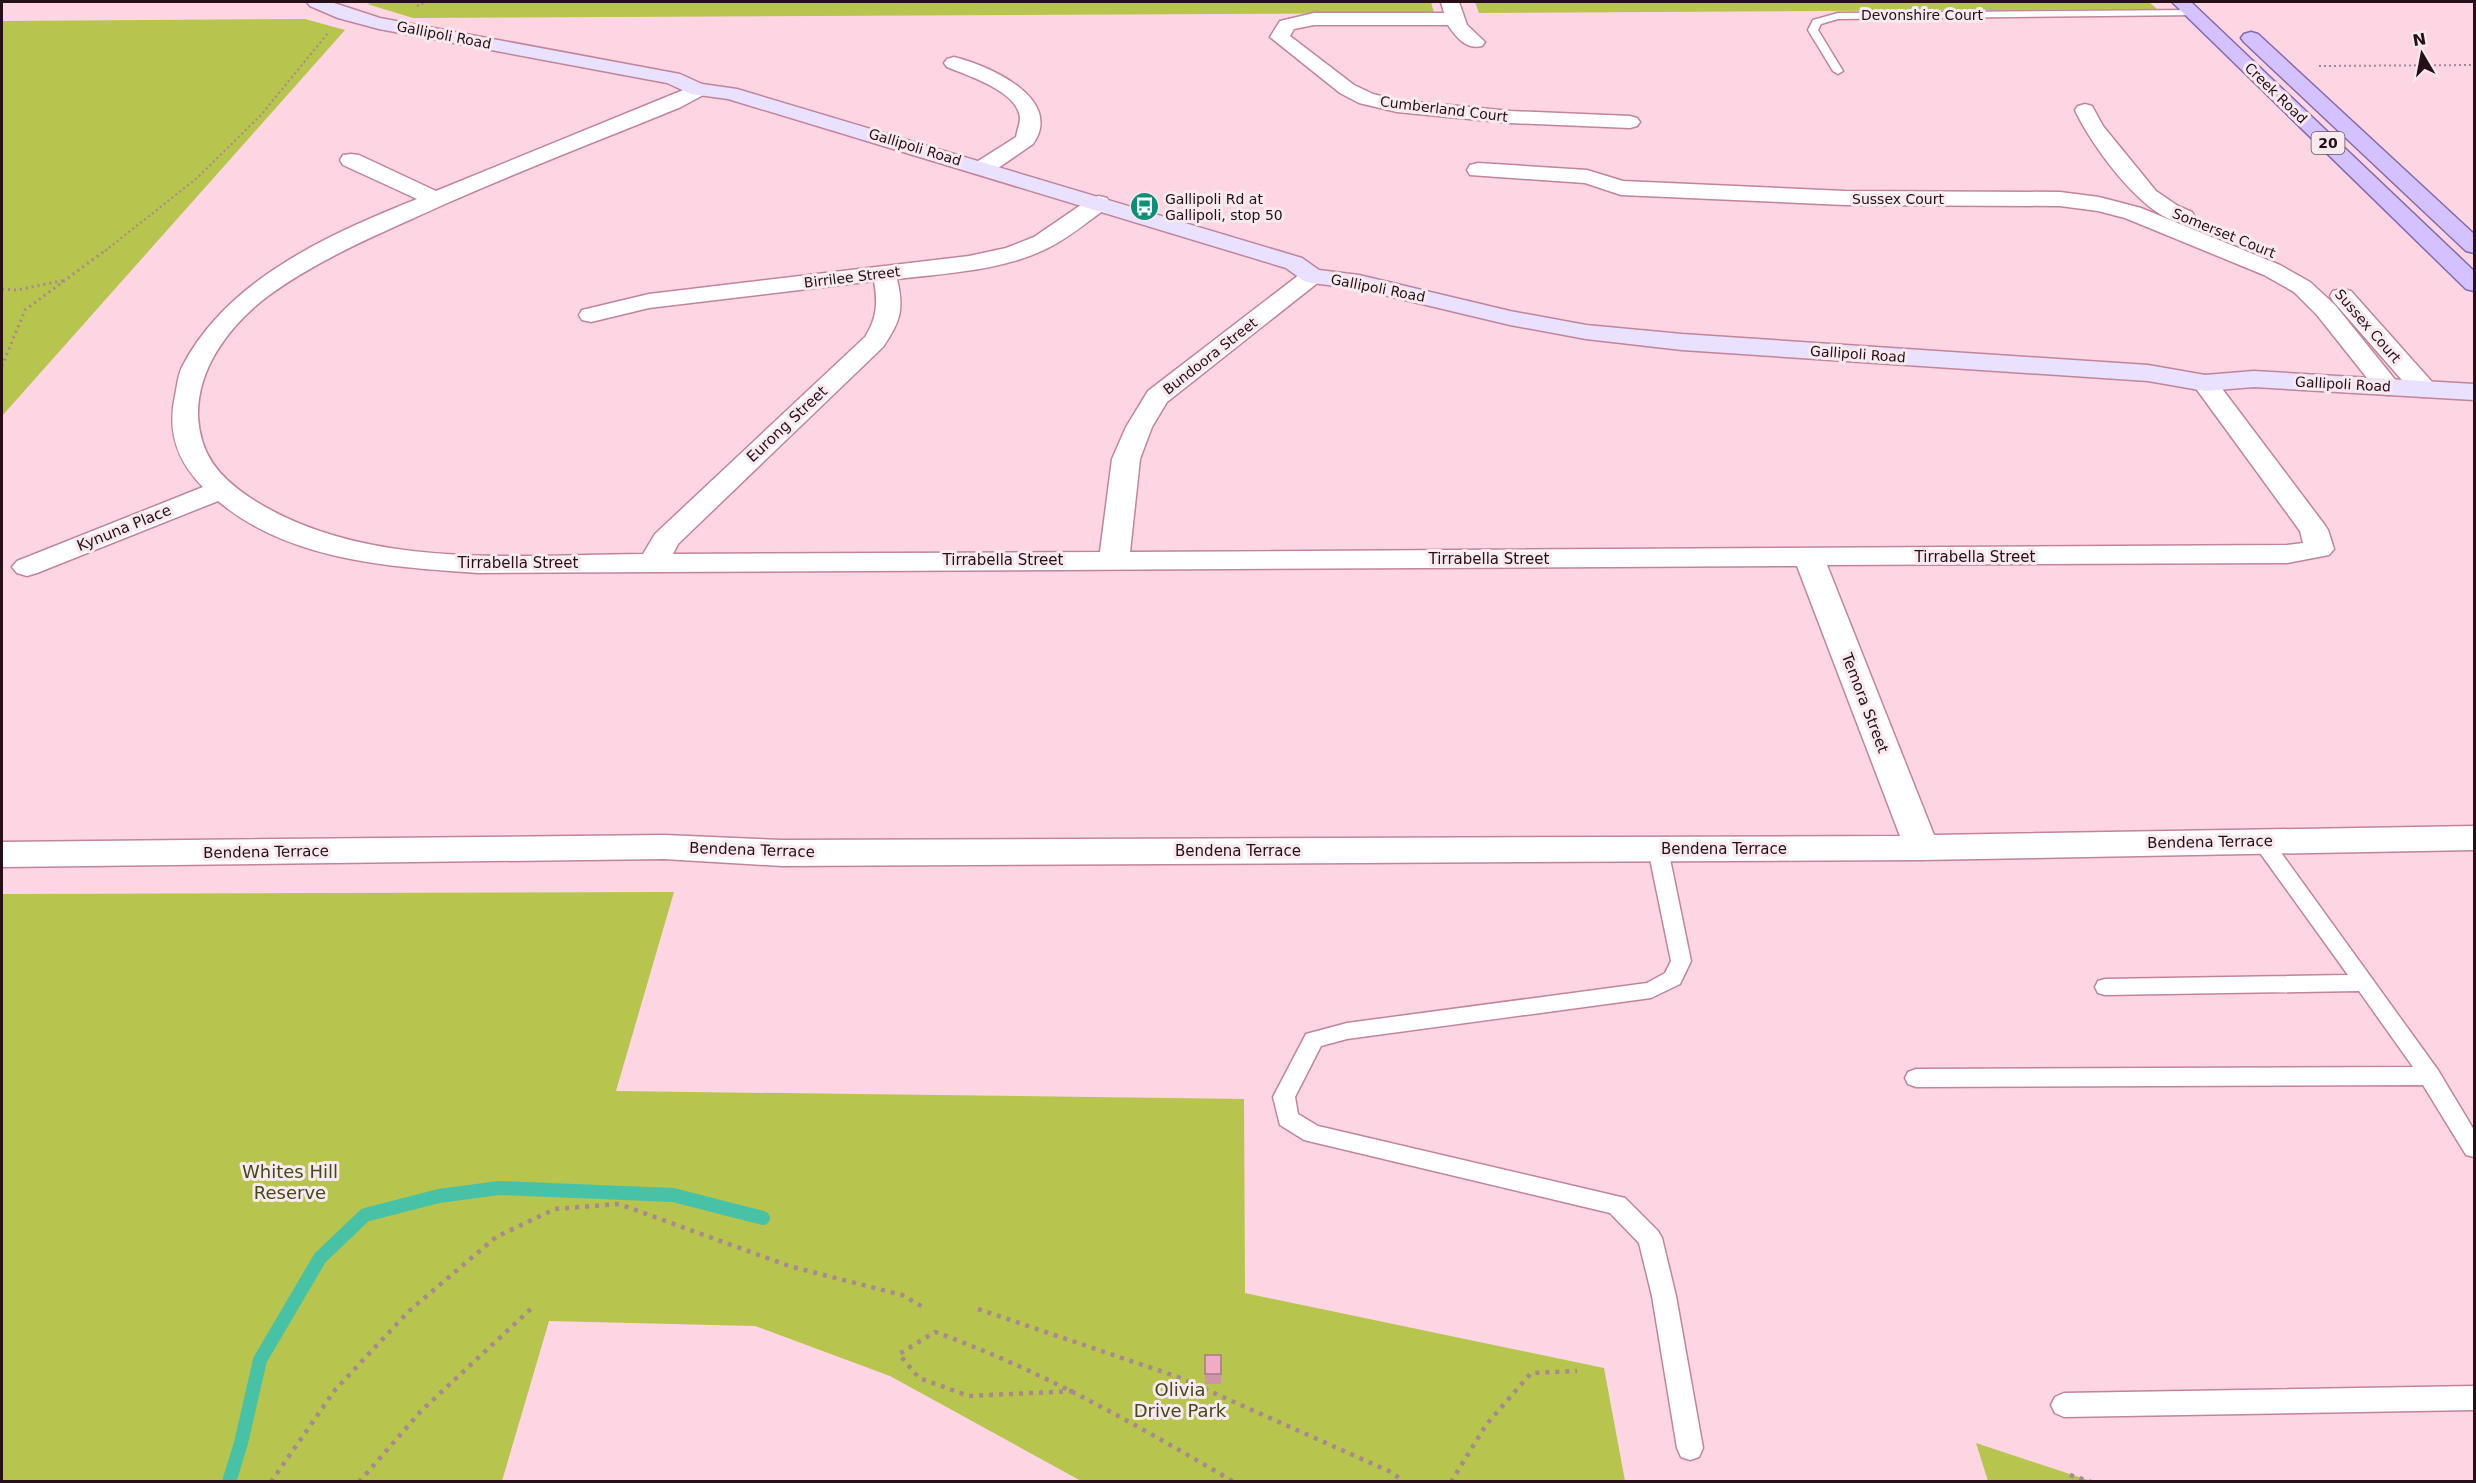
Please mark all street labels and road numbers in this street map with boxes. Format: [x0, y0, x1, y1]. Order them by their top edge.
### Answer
street label: Devonshire Court [1861, 7, 1984, 23]
street label: Gallipoli Road [395, 18, 493, 52]
street label: Creek Road [2242, 59, 2310, 127]
street label: Cumberland Court [1379, 93, 1509, 125]
street label: Gallipoli Road [867, 125, 963, 169]
road number: 20 [2312, 132, 2344, 154]
street label: Sussex Court [1852, 191, 1944, 207]
street label: Somerset Court [2170, 205, 2278, 261]
street label: Birrilee Street [803, 263, 901, 291]
street label: Gallipoli Road [1329, 271, 1427, 305]
street label: Sussex Court [2332, 286, 2405, 366]
street label: Bundoora Street [1160, 314, 1261, 398]
street label: Gallipoli Road [1810, 343, 1906, 365]
street label: Gallipoli Road [2295, 374, 2391, 394]
street label: Eurong Street [743, 382, 831, 466]
street label: Kynuna Place [74, 501, 174, 555]
street label: Tirrabella Street [1914, 548, 2035, 566]
street label: Tirrabella Street [1428, 550, 1549, 568]
street label: Tirrabella Street [942, 551, 1063, 569]
street label: Tirrabella Street [457, 554, 578, 572]
street label: Temora Street [1837, 650, 1892, 756]
street label: Bendena Terrace [2147, 832, 2273, 852]
street label: Bendena Terrace [689, 839, 815, 861]
street label: Bendena Terrace [1661, 840, 1787, 858]
street label: Bendena Terrace [203, 842, 329, 862]
street label: Bendena Terrace [1175, 842, 1301, 860]

